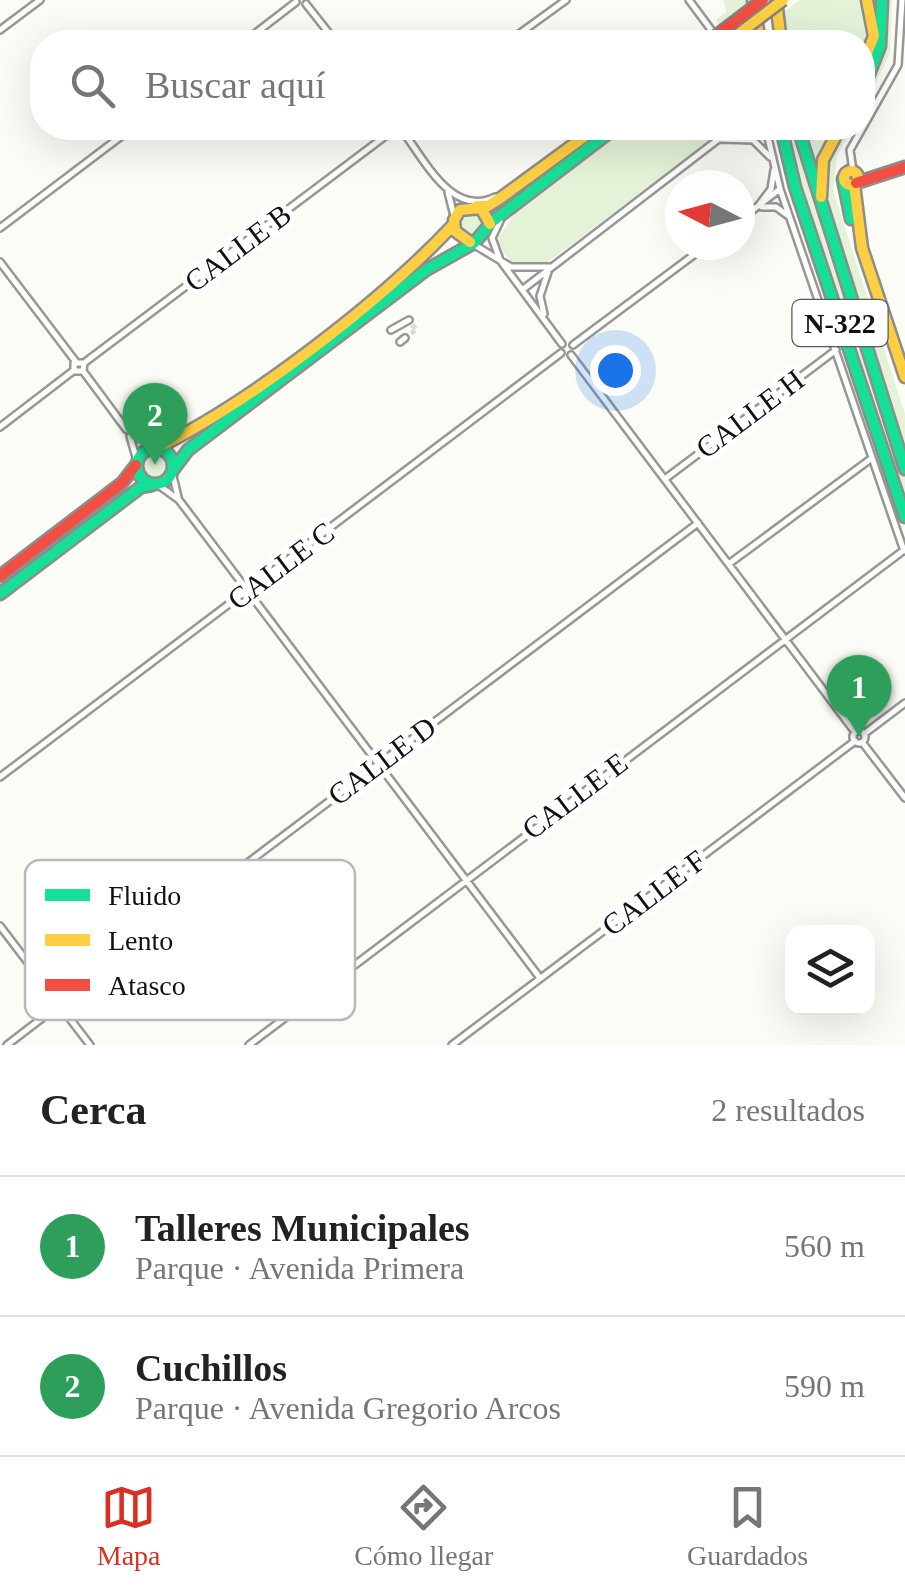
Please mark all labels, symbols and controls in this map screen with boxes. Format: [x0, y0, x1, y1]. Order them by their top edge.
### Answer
search box [30, 30, 875, 140]
icon: search [65, 58, 120, 113]
text: Buscar aquí [145, 64, 325, 106]
north arrow [665, 170, 755, 260]
street label: CALLE B [178, 197, 297, 298]
road number: N-322 [792, 300, 888, 346]
your location [590, 345, 641, 396]
street label: CALLE H [690, 363, 810, 465]
pin: 2 [122, 382, 188, 465]
street label: CALLE C [221, 515, 340, 616]
pin: 1 [826, 654, 892, 737]
street label: CALLE D [322, 710, 442, 812]
street label: CALLE E [516, 746, 634, 846]
street label: CALLE F [596, 843, 712, 942]
legend [25, 860, 355, 1020]
text: Fluido [108, 880, 181, 911]
text: Lento [108, 925, 173, 956]
map controls [785, 925, 875, 1015]
button: layers [785, 925, 875, 1015]
text: Atasco [108, 970, 186, 1001]
text: Cerca [40, 1087, 147, 1133]
text: 2 resultados [711, 1092, 865, 1128]
text: Talleres Municipales [135, 1207, 470, 1249]
text: 1 [65, 1228, 81, 1264]
text: 560 m [784, 1228, 865, 1264]
text: Parque · Avenida Primera [135, 1250, 464, 1286]
text: Cuchillos [135, 1347, 287, 1389]
text: 2 [65, 1368, 81, 1404]
text: 590 m [784, 1368, 865, 1404]
text: Parque · Avenida Gregorio Arcos [135, 1390, 561, 1426]
tab: Mapa [97, 1480, 161, 1572]
tab: Cómo llegar [354, 1480, 493, 1572]
tab: Guardados [687, 1480, 808, 1572]

